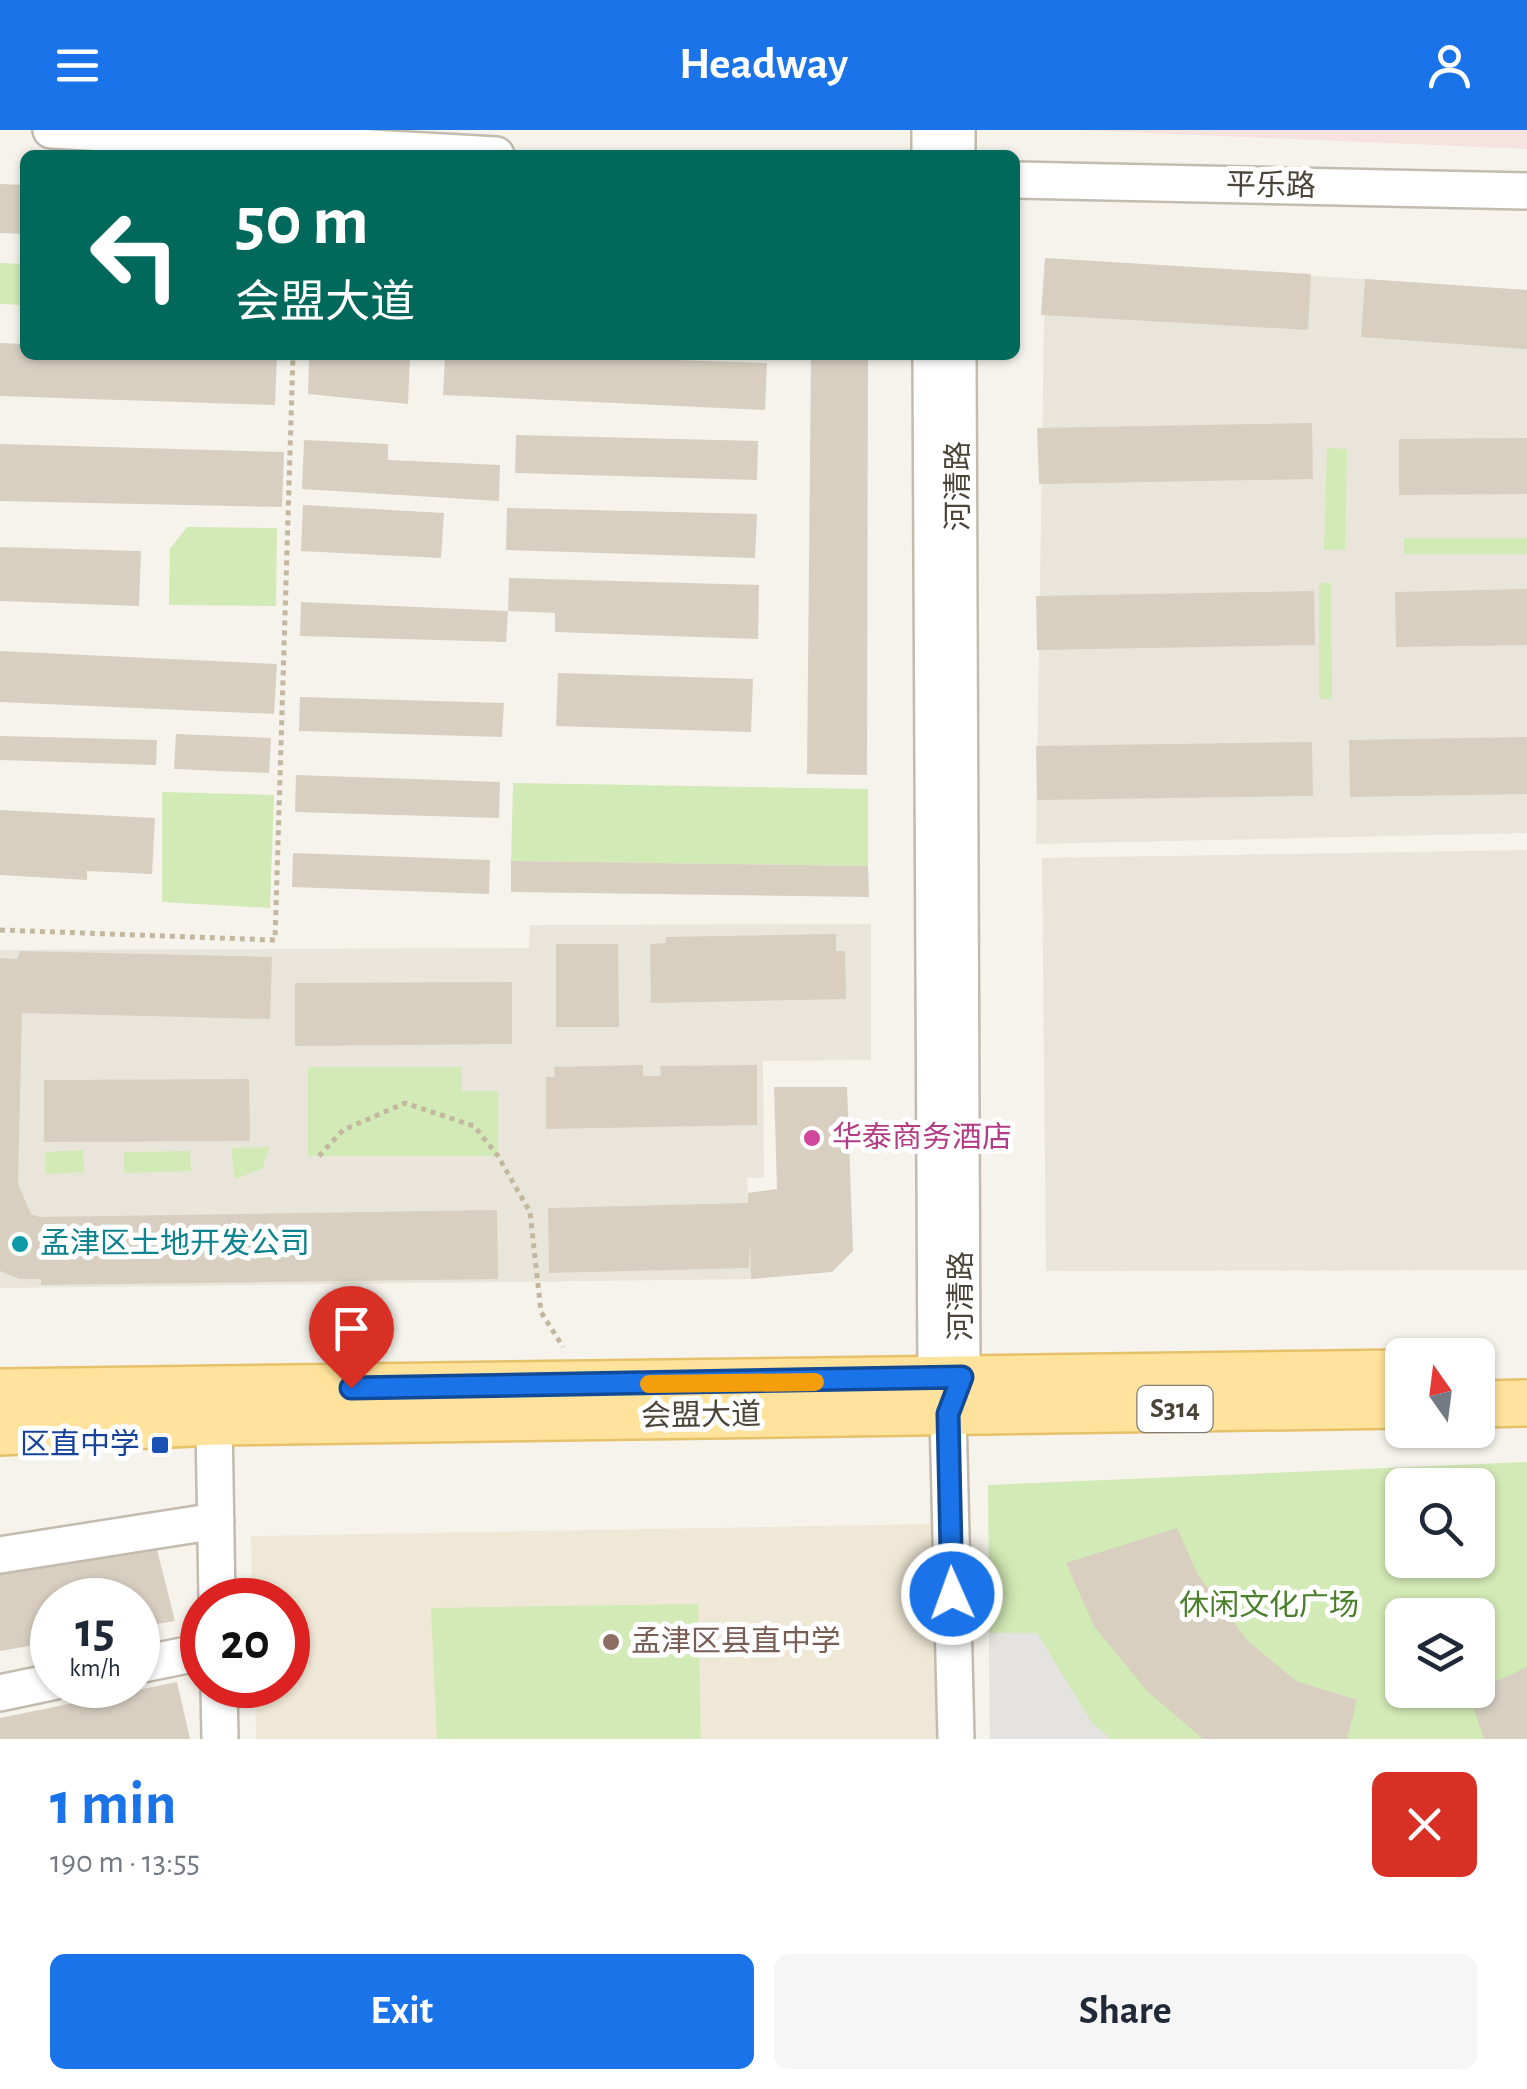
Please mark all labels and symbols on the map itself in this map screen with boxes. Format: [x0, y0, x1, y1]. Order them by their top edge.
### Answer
street label: 平乐路 [1226, 168, 1316, 202]
street label: 河清路 [942, 441, 974, 531]
place label: 华泰商务酒店 [832, 1121, 1012, 1153]
marker: 华泰商务酒店 [801, 1127, 823, 1149]
place label: 孟津区土地开发公司 [40, 1227, 310, 1259]
marker: 孟津区土地开发公司 [9, 1233, 31, 1255]
street label: 河清路 [945, 1251, 977, 1341]
pin [309, 1286, 394, 1389]
north arrow [1385, 1338, 1495, 1448]
road number: S314 [1138, 1386, 1212, 1432]
street label: 会盟大道 [641, 1398, 761, 1432]
place label: 区直中学 [20, 1428, 140, 1460]
marker: 区直中学 [149, 1434, 171, 1456]
position arrow [900, 1542, 1004, 1646]
speed limit sign: 20 [180, 1578, 310, 1708]
park label: 休闲文化广场 [1179, 1589, 1359, 1621]
place label: 孟津区县直中学 [631, 1625, 841, 1657]
marker: 孟津区县直中学 [600, 1631, 622, 1653]

